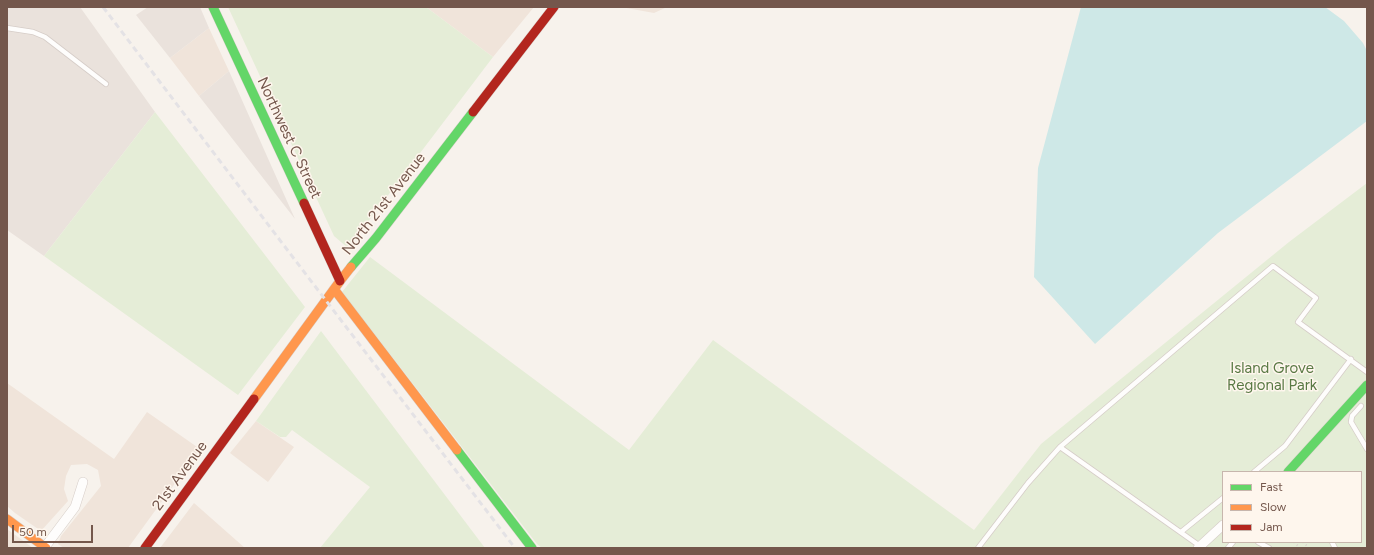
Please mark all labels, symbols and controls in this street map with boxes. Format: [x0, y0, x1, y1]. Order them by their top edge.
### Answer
street label: Northwest C Street [253, 74, 325, 202]
street label: North 21st Avenue [338, 149, 430, 259]
park label: Island Grove Regional Park [1227, 360, 1317, 395]
street label: 21st Avenue [149, 438, 211, 514]
legend [1222, 471, 1362, 543]
text: Fast [1260, 480, 1283, 494]
text: Slow [1260, 500, 1286, 514]
scale bar [14, 517, 95, 543]
text: Jam [1260, 520, 1283, 534]
text: 50 m [19, 525, 47, 539]

